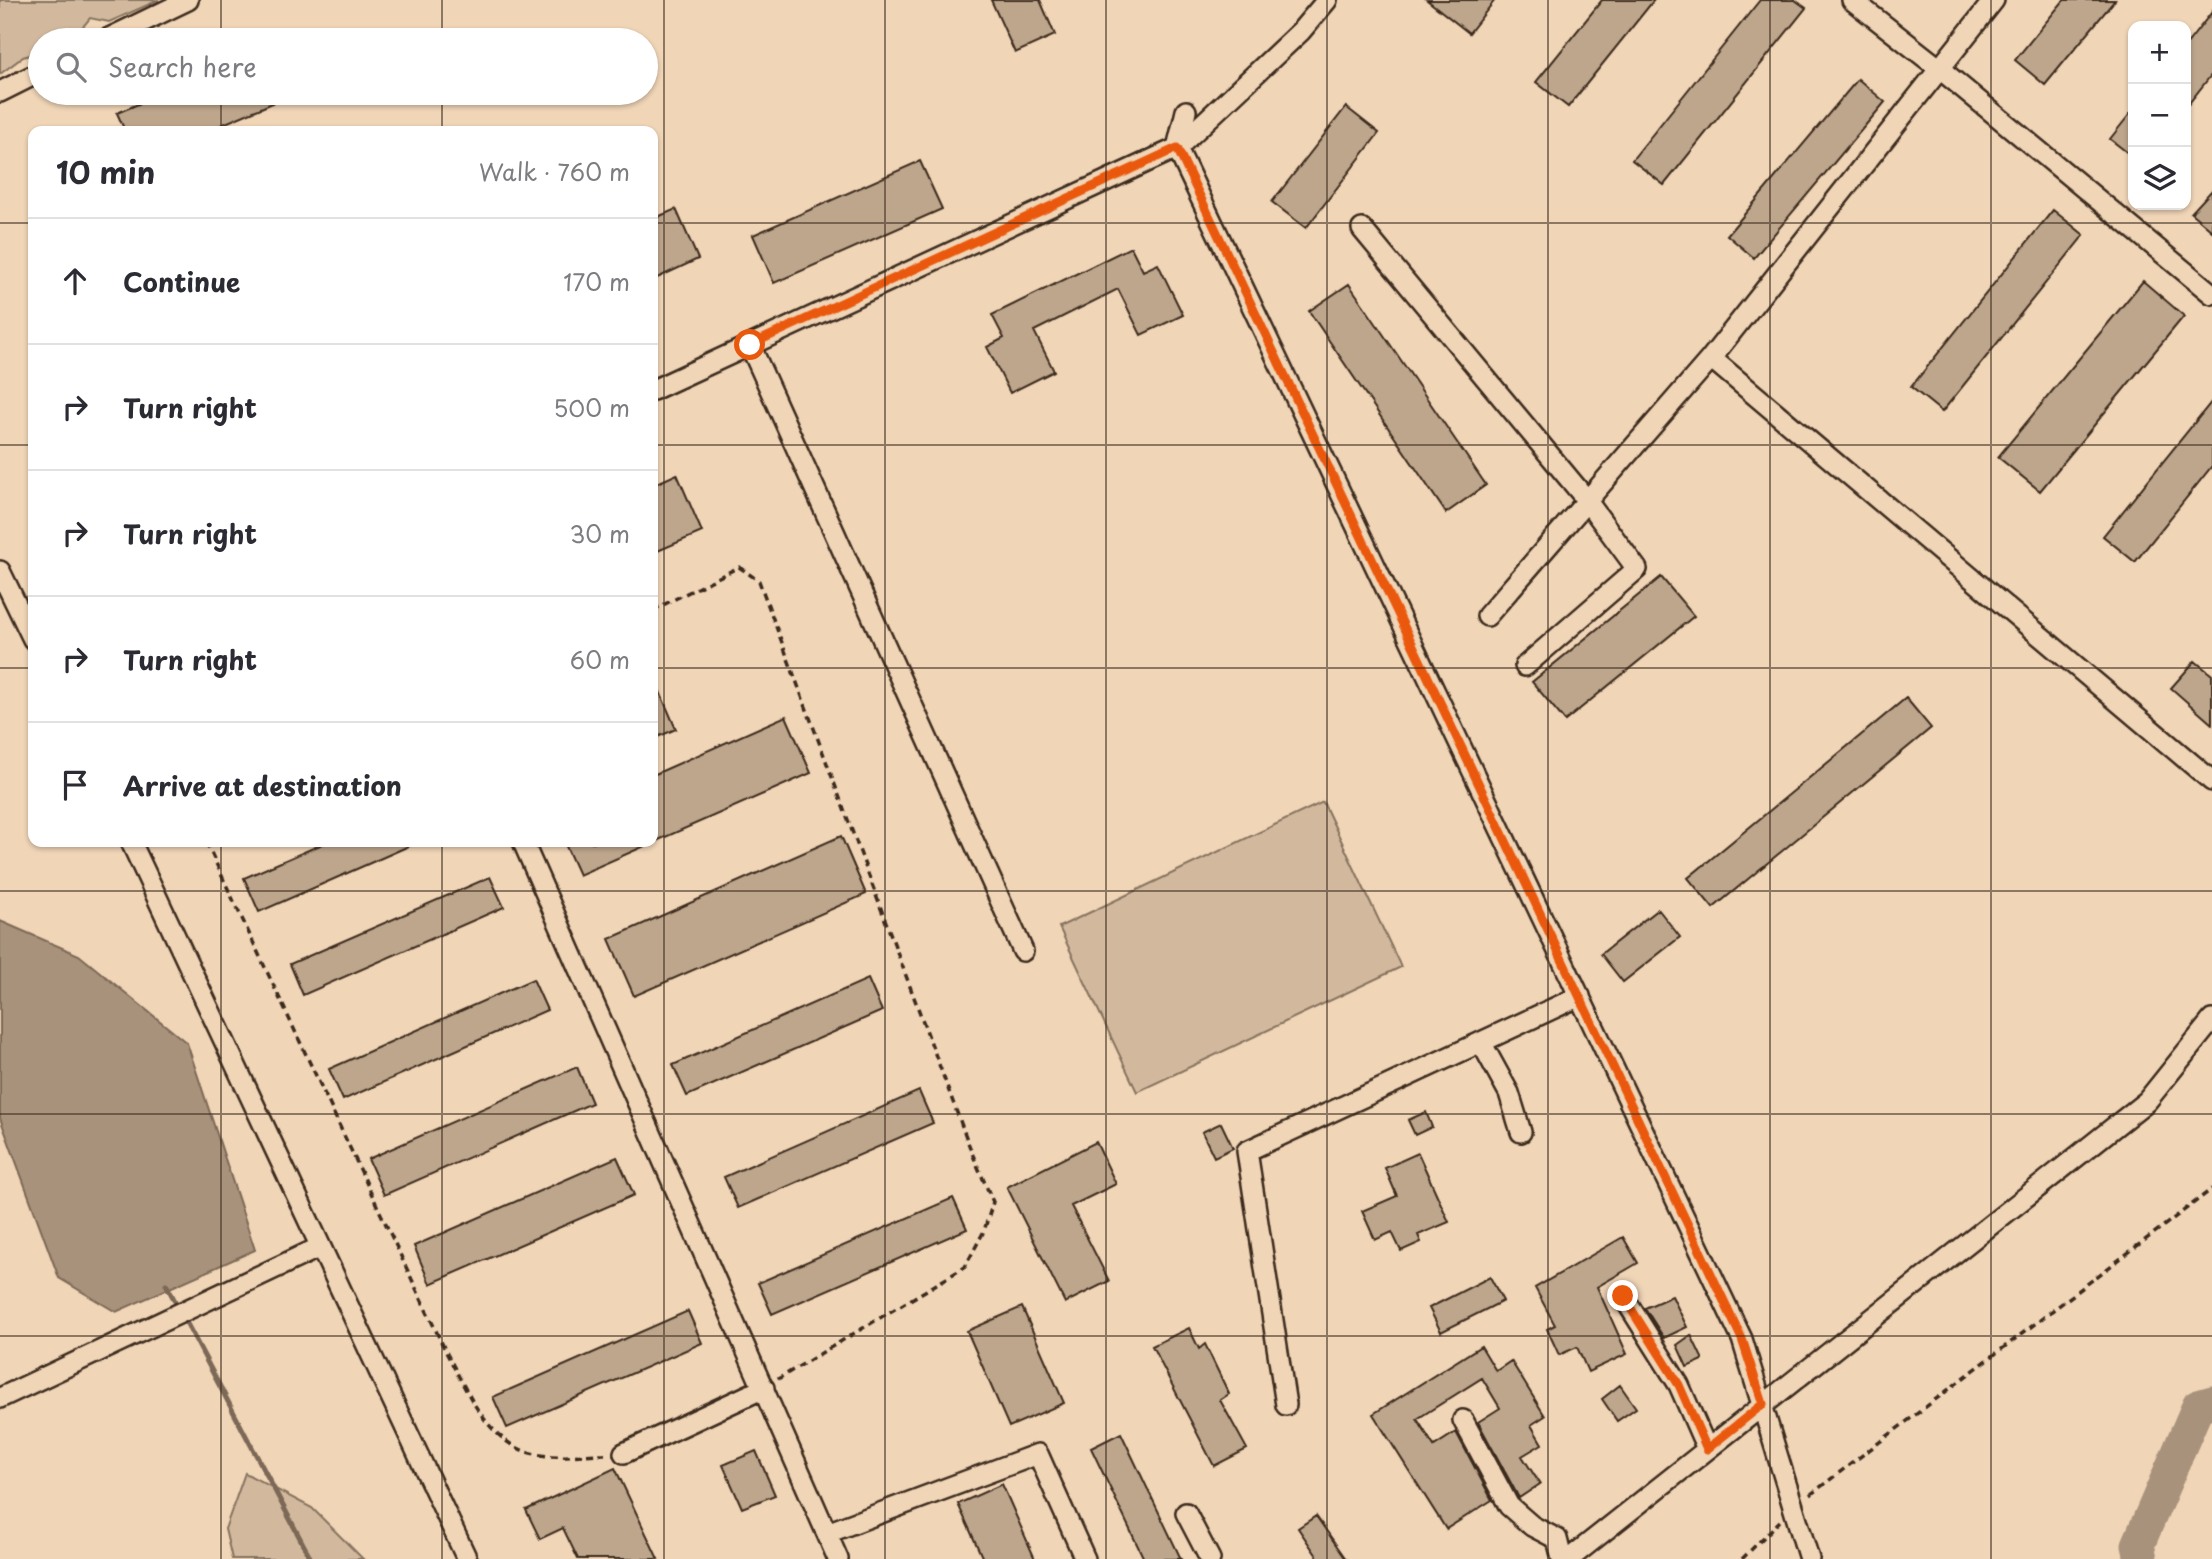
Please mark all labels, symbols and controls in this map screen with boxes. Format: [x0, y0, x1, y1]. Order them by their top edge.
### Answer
map controls [2128, 21, 2191, 210]
button: + [2128, 21, 2191, 84]
search box [28, 28, 658, 105]
text: Search here [108, 47, 257, 86]
icon: search [52, 48, 90, 86]
button: − [2128, 84, 2191, 147]
button: layers [2128, 147, 2191, 210]
text: 10 min [56, 149, 155, 194]
text: Walk · 760 m [479, 154, 630, 189]
icon: ahead [56, 262, 94, 300]
text: Continue [123, 262, 240, 301]
text: 170 m [563, 264, 630, 299]
route start [734, 329, 765, 360]
icon: right [56, 388, 94, 426]
text: Turn right [123, 388, 257, 427]
text: 500 m [553, 390, 630, 425]
icon: right [56, 514, 94, 552]
text: Turn right [123, 514, 257, 553]
text: 30 m [569, 516, 630, 551]
icon: right [56, 640, 94, 678]
text: Turn right [123, 640, 257, 679]
text: 60 m [570, 642, 630, 677]
icon: arrive [56, 766, 94, 804]
text: Arrive at destination [123, 766, 402, 805]
route end [1607, 1280, 1638, 1311]

